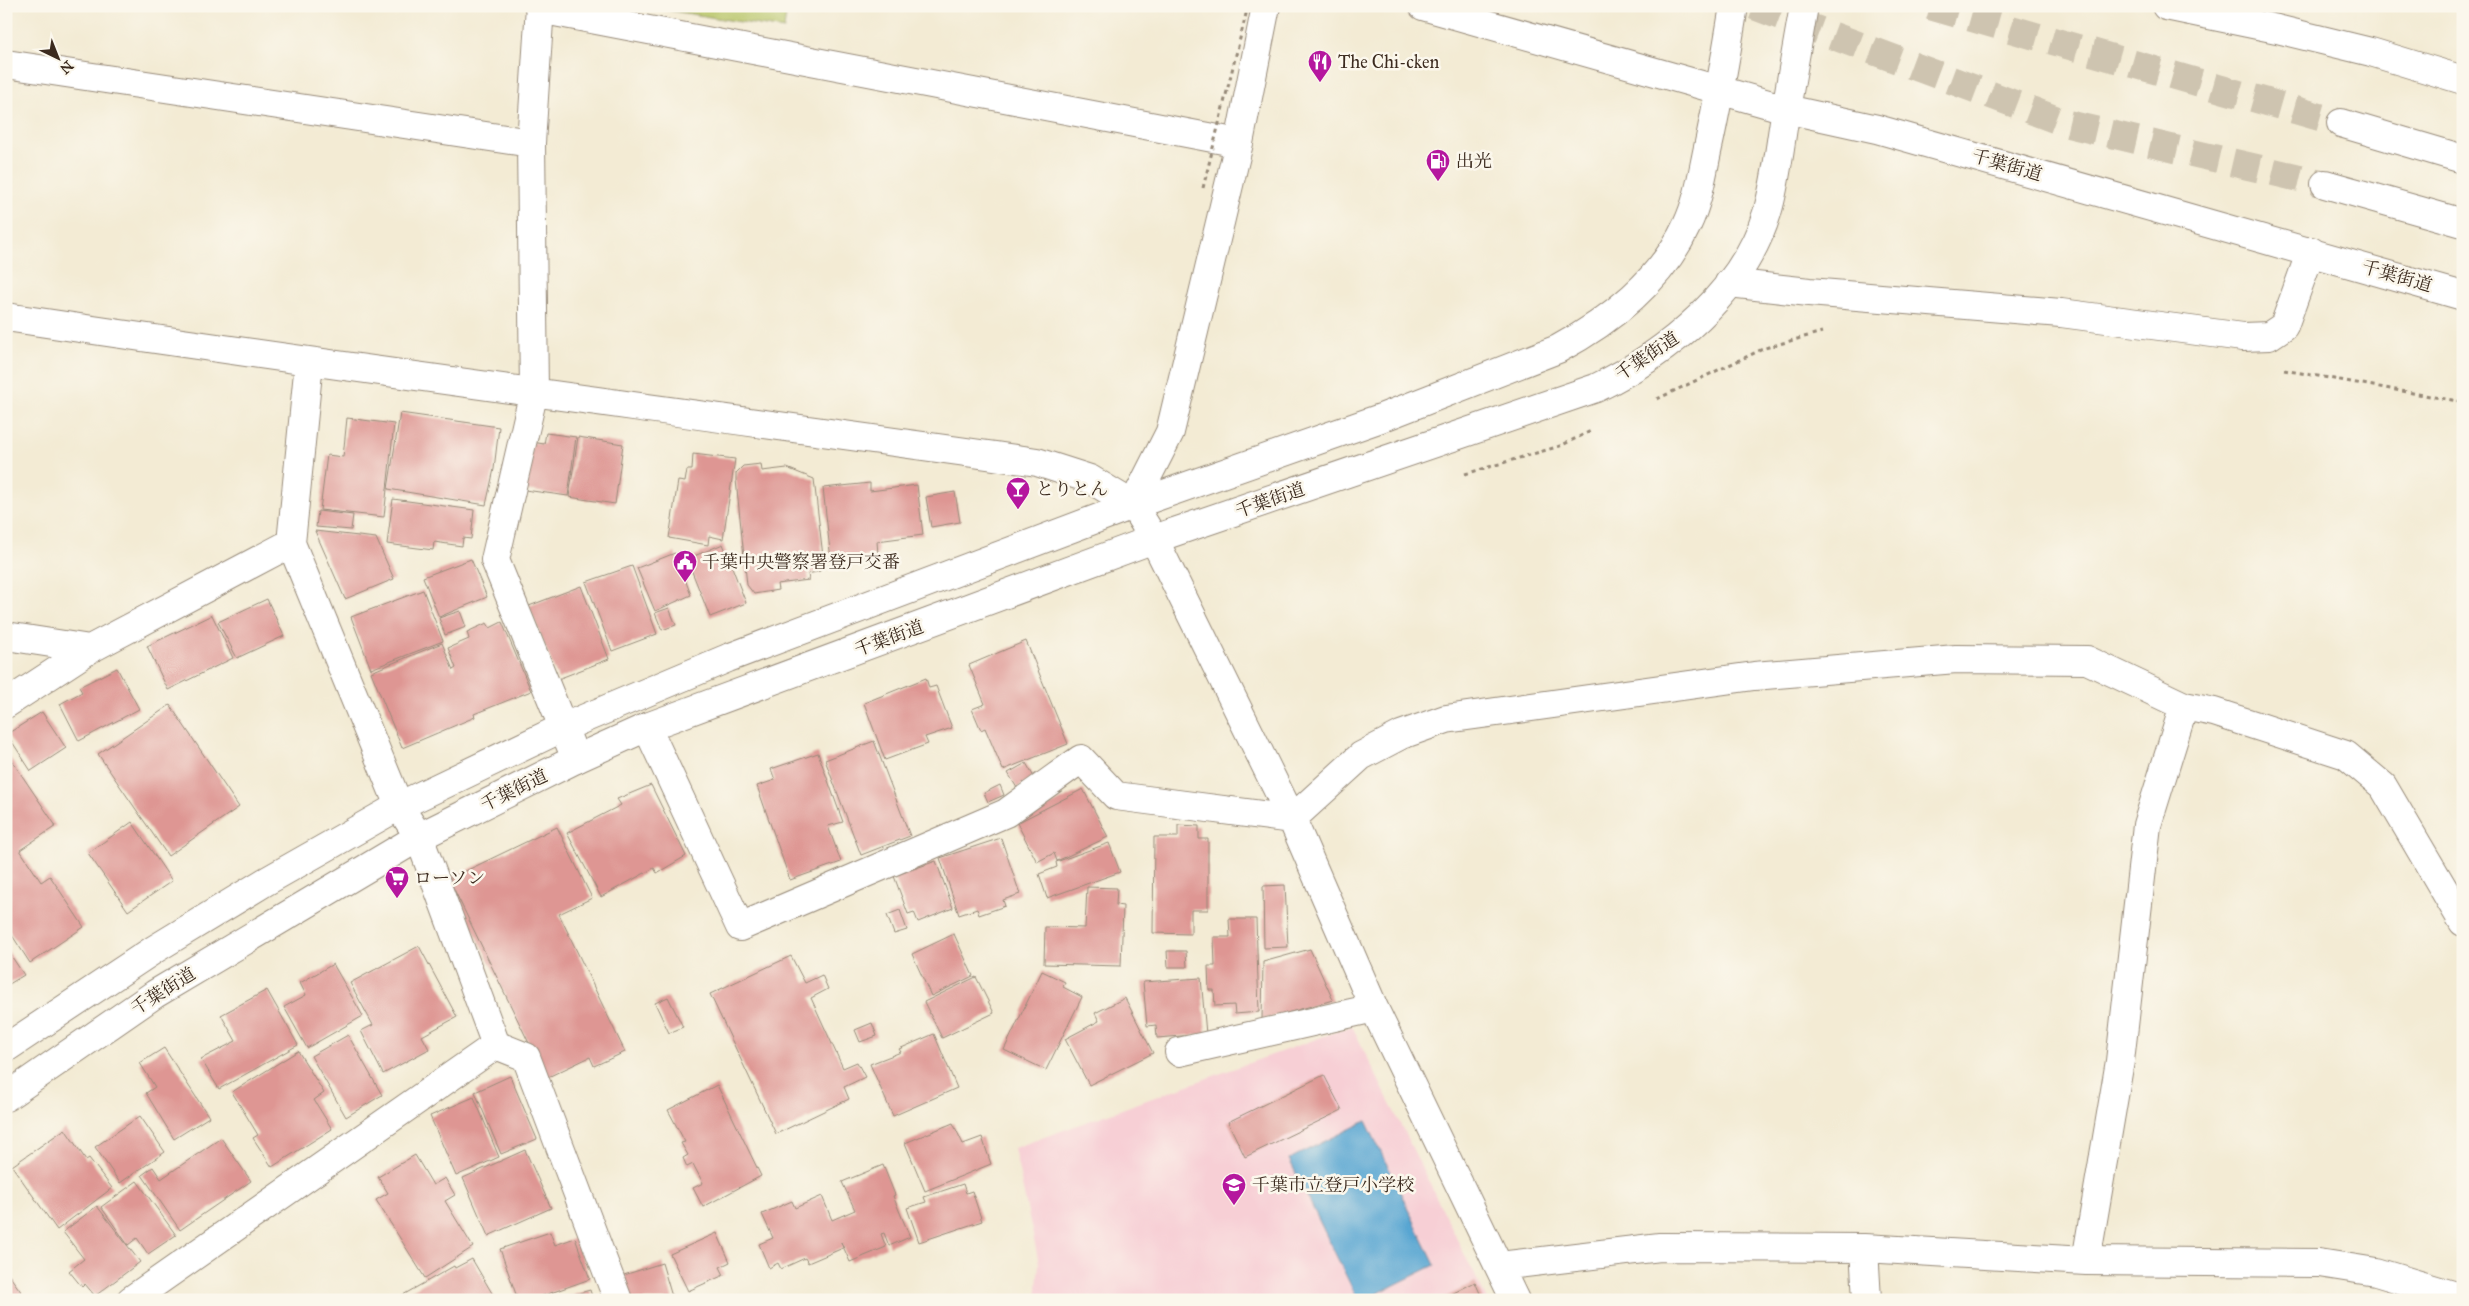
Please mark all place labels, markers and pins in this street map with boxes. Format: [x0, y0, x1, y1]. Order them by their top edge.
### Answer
restaurant icon: The Chi-cken [1307, 49, 1333, 83]
place label: The Chi-cken [1338, 51, 1440, 73]
fuel station icon: 出光 [1425, 148, 1451, 182]
place label: 出光 [1456, 150, 1492, 172]
bar icon: とりとん [1005, 476, 1031, 510]
place label: とりとん [1036, 478, 1108, 500]
public building icon: 千葉中央警察署登戸交番 [672, 549, 698, 583]
place label: 千葉中央警察署登戸交番 [702, 551, 900, 573]
supermarket icon: ローソン [384, 865, 410, 899]
place label: ローソン [414, 867, 485, 889]
school or university icon: 千葉市立登戸小学校 [1221, 1172, 1247, 1206]
place label: 千葉市立登戸小学校 [1252, 1174, 1414, 1196]

